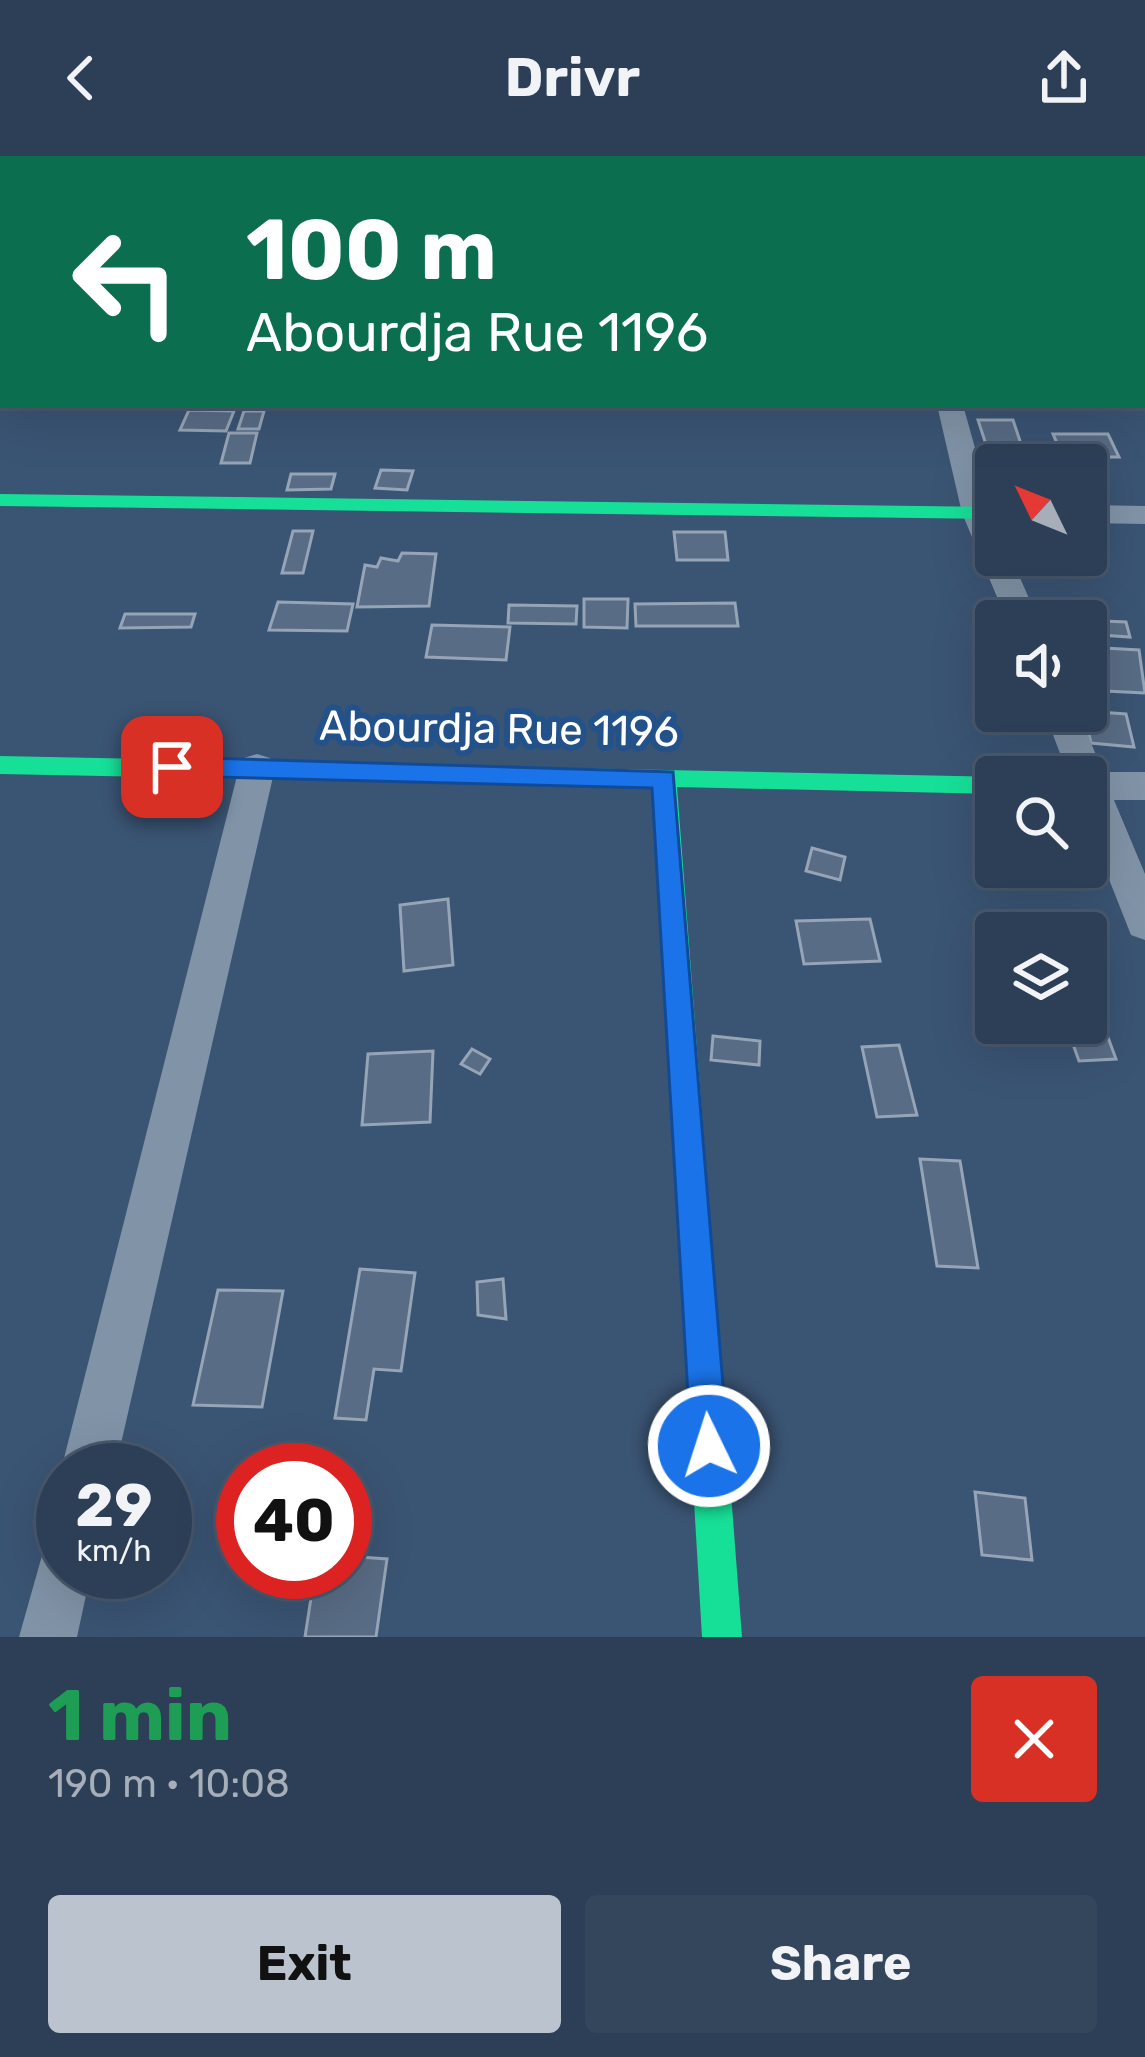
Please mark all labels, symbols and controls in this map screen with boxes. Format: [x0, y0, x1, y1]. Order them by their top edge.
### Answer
icon: back [48, 45, 114, 111]
icon: share [1031, 45, 1097, 111]
text: Drivr [505, 46, 640, 110]
text: 100 m [246, 200, 497, 300]
icon: left [48, 204, 204, 360]
text: Abourdja Rue 1196 [246, 301, 708, 365]
north arrow [975, 444, 1107, 576]
map controls [975, 444, 1107, 1044]
button: sound [975, 600, 1107, 732]
street label: Abourdja Rue 1196 [319, 701, 679, 757]
pin [121, 716, 223, 818]
icon: arrive [139, 734, 205, 800]
button: search [975, 756, 1107, 888]
button: layers [975, 912, 1107, 1044]
position arrow [646, 1383, 772, 1509]
speed limit sign: 40 [216, 1443, 372, 1599]
text: 29 [75, 1470, 153, 1541]
text: km/h [77, 1533, 151, 1569]
text: 1 min [48, 1673, 232, 1758]
button: close [971, 1676, 1097, 1802]
text: 190 m · 10:08 [48, 1761, 290, 1807]
button: Exit [48, 1895, 561, 2033]
button: Share [585, 1895, 1097, 2033]

